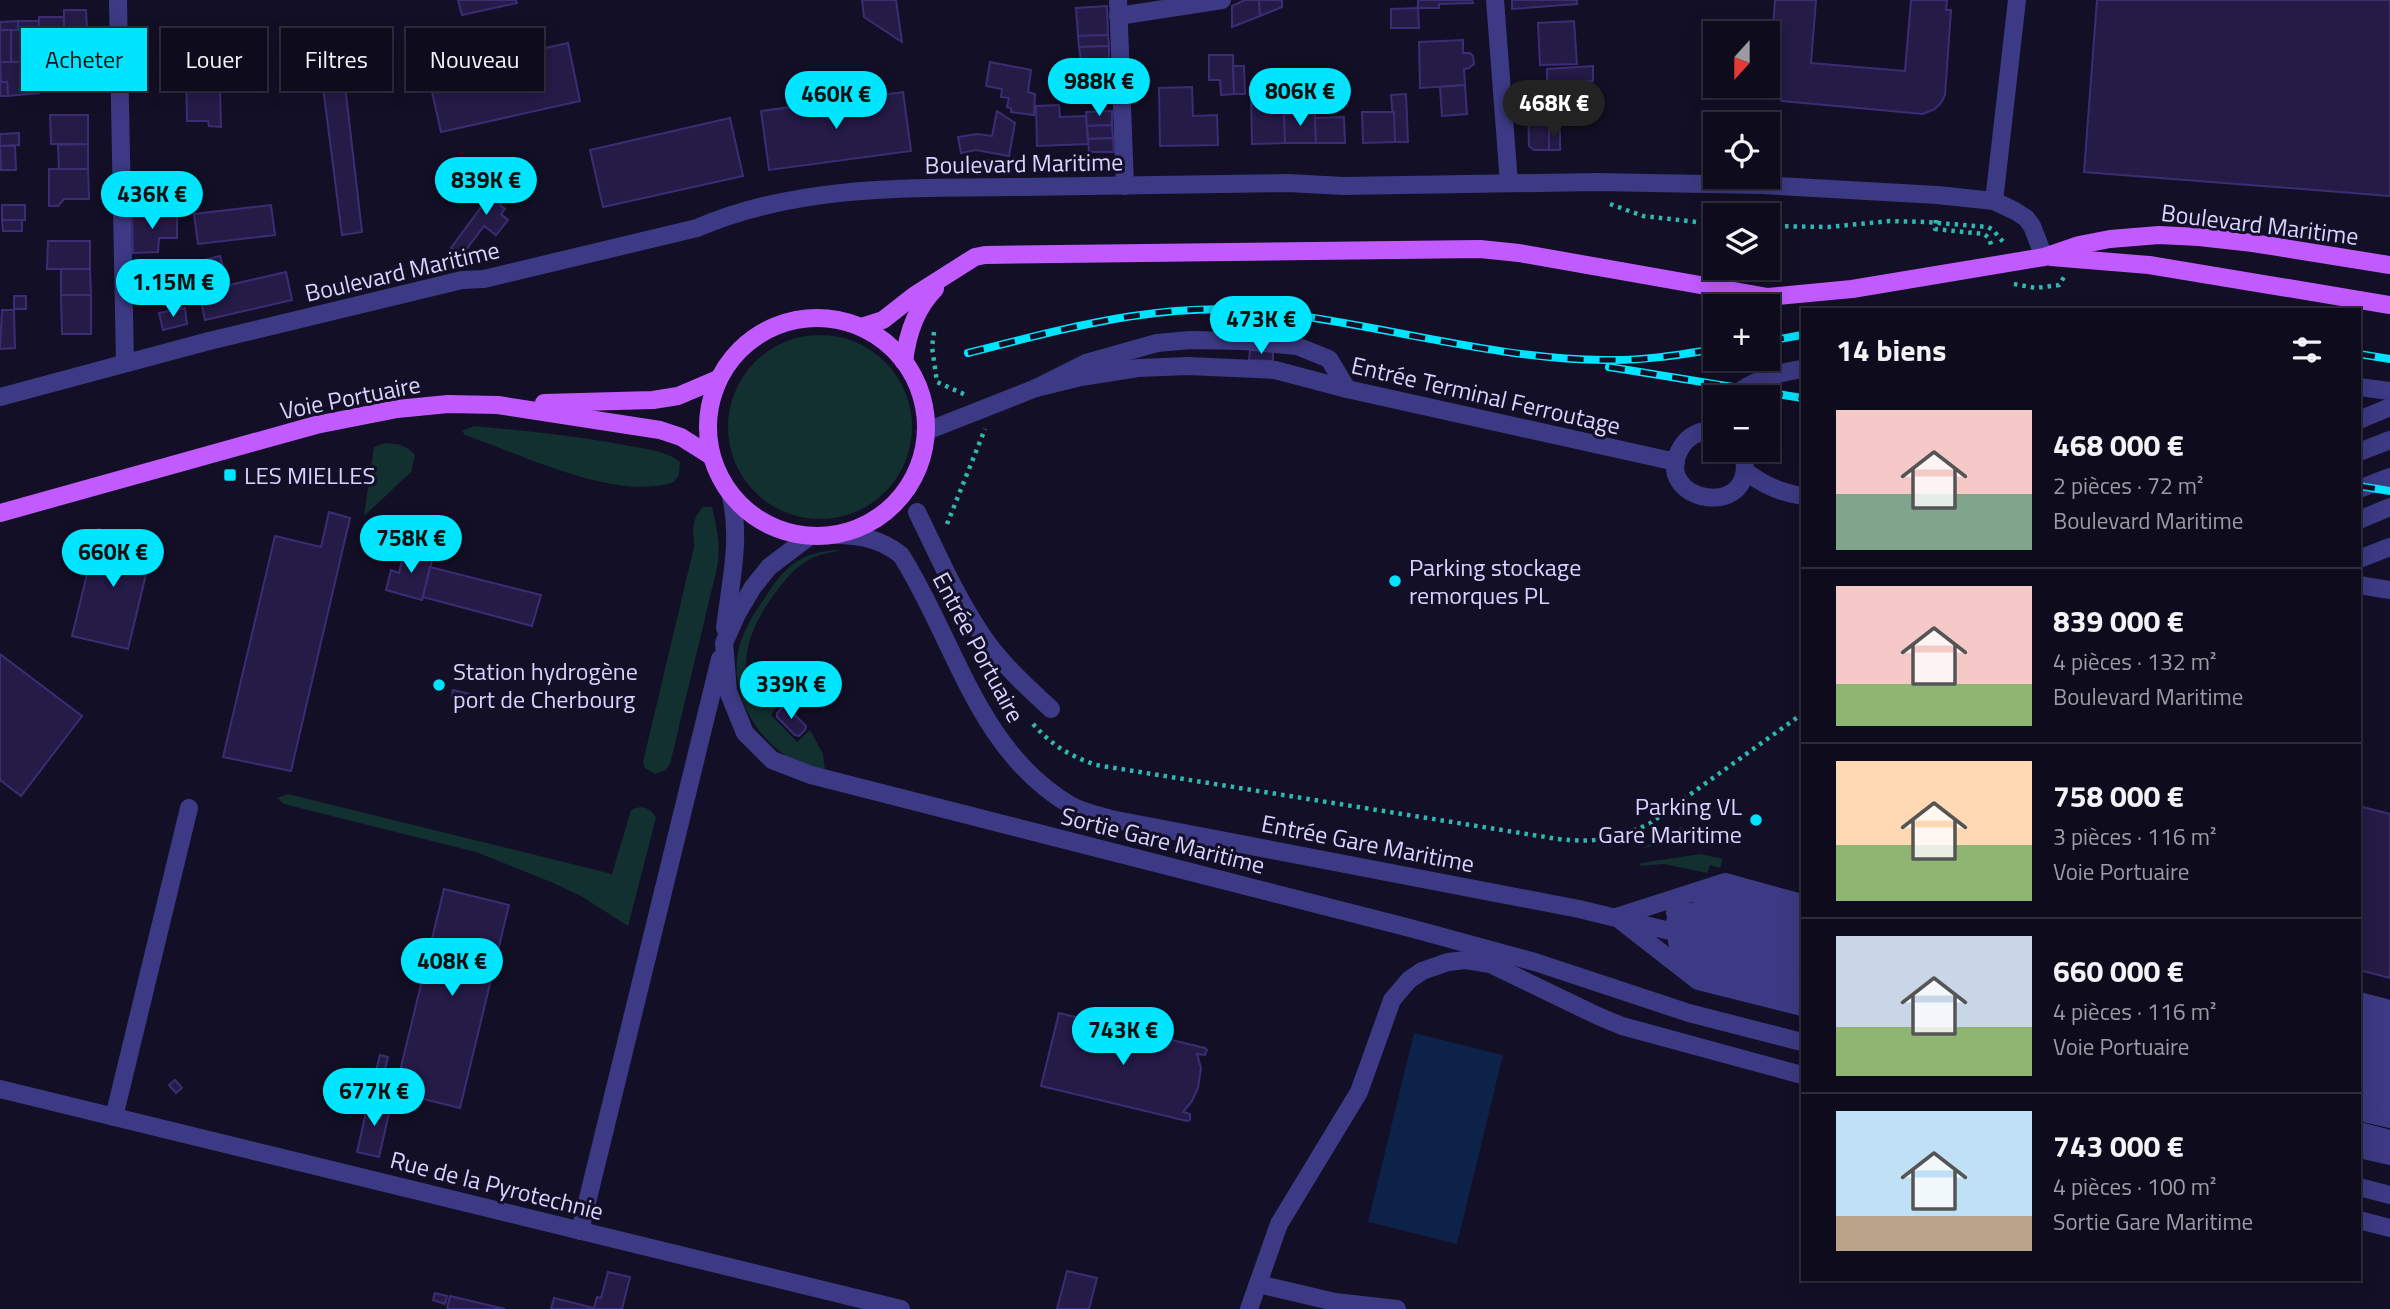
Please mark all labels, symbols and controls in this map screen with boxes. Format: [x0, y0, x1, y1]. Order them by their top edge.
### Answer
north arrow [1703, 21, 1780, 98]
map controls [1703, 21, 1780, 462]
chip: Acheter [21, 28, 147, 91]
chip: Louer [161, 28, 267, 91]
chip: Filtres [281, 28, 392, 91]
chip: Nouveau [406, 28, 544, 91]
pin: 988K € [1042, 58, 1156, 118]
text: 988K € [1064, 63, 1134, 98]
pin: 806K € [1243, 68, 1357, 128]
pin: 460K € [779, 72, 893, 131]
text: 806K € [1265, 73, 1335, 108]
text: 460K € [801, 76, 871, 111]
pin: 468K € [1497, 80, 1611, 140]
text: 468K € [1519, 85, 1589, 120]
button: locate [1703, 112, 1780, 189]
street label: Boulevard Maritime [924, 143, 1124, 183]
pin: 839K € [429, 158, 543, 217]
text: 839K € [451, 162, 521, 197]
pin: 436K € [95, 172, 209, 231]
text: 436K € [117, 176, 187, 211]
street label: Boulevard Maritime [2159, 194, 2361, 254]
button: layers [1703, 203, 1780, 280]
street label: Boulevard Maritime [301, 231, 503, 311]
pin: 1.15M € [108, 260, 238, 319]
text: 1.15M € [132, 264, 214, 299]
button: + [1703, 294, 1780, 371]
pin: 473K € [1204, 296, 1318, 356]
text: 473K € [1226, 301, 1296, 336]
text: 14 biens [1836, 327, 1946, 373]
icon: filters [2288, 331, 2326, 369]
street label: Entrée Terminal Ferroutage [1348, 347, 1624, 443]
street label: Voie Portuaire [277, 366, 423, 428]
button: − [1703, 385, 1780, 462]
text: 468 000 € [2053, 422, 2184, 468]
icon: home [1892, 438, 1976, 522]
place label: LES MIELLES [244, 457, 376, 493]
marker: LES MIELLES [222, 467, 238, 483]
text: 2 pièces · 72 m² [2053, 468, 2204, 503]
text: Boulevard Maritime [2053, 503, 2243, 538]
pin: 758K € [354, 516, 468, 575]
text: 758K € [376, 520, 446, 555]
pin: 660K € [56, 530, 170, 589]
text: 660K € [78, 534, 148, 569]
place label: Parking stockage remorques PL [1409, 549, 1581, 613]
street label: Entrée Portuaire [924, 565, 1034, 729]
marker: Parking stockage remorques PL [1387, 573, 1403, 589]
text: 839 000 € [2053, 598, 2184, 644]
icon: home [1892, 614, 1976, 698]
text: 4 pièces · 132 m² [2053, 644, 2216, 679]
place label: Station hydrogène port de Cherbourg [453, 653, 638, 717]
pin: 339K € [734, 662, 848, 721]
text: 339K € [756, 666, 826, 701]
marker: Station hydrogène port de Cherbourg [431, 677, 447, 693]
text: Boulevard Maritime [2053, 679, 2243, 714]
text: 758 000 € [2053, 773, 2184, 819]
place label: Parking VL Gare Maritime [1598, 788, 1742, 852]
icon: home [1892, 789, 1976, 873]
street label: Sortie Gare Maritime [1057, 797, 1269, 883]
street label: Entrée Gare Maritime [1259, 805, 1477, 881]
marker: Parking VL Gare Maritime [1748, 812, 1764, 828]
text: 3 pièces · 116 m² [2053, 819, 2216, 854]
text: Voie Portuaire [2053, 854, 2189, 889]
pin: 408K € [395, 939, 509, 998]
text: 408K € [417, 943, 487, 978]
text: 660 000 € [2053, 948, 2184, 994]
icon: home [1892, 964, 1976, 1048]
text: 4 pièces · 116 m² [2053, 994, 2216, 1029]
pin: 743K € [1066, 1007, 1180, 1067]
text: 743K € [1088, 1012, 1158, 1047]
text: Voie Portuaire [2053, 1029, 2189, 1064]
pin: 677K € [317, 1068, 431, 1128]
text: 677K € [339, 1073, 409, 1108]
text: 743 000 € [2053, 1123, 2184, 1169]
icon: home [1892, 1139, 1976, 1223]
street label: Rue de la Pyrotechnie [387, 1141, 607, 1229]
text: 4 pièces · 100 m² [2053, 1169, 2216, 1204]
text: Sortie Gare Maritime [2053, 1204, 2253, 1239]

